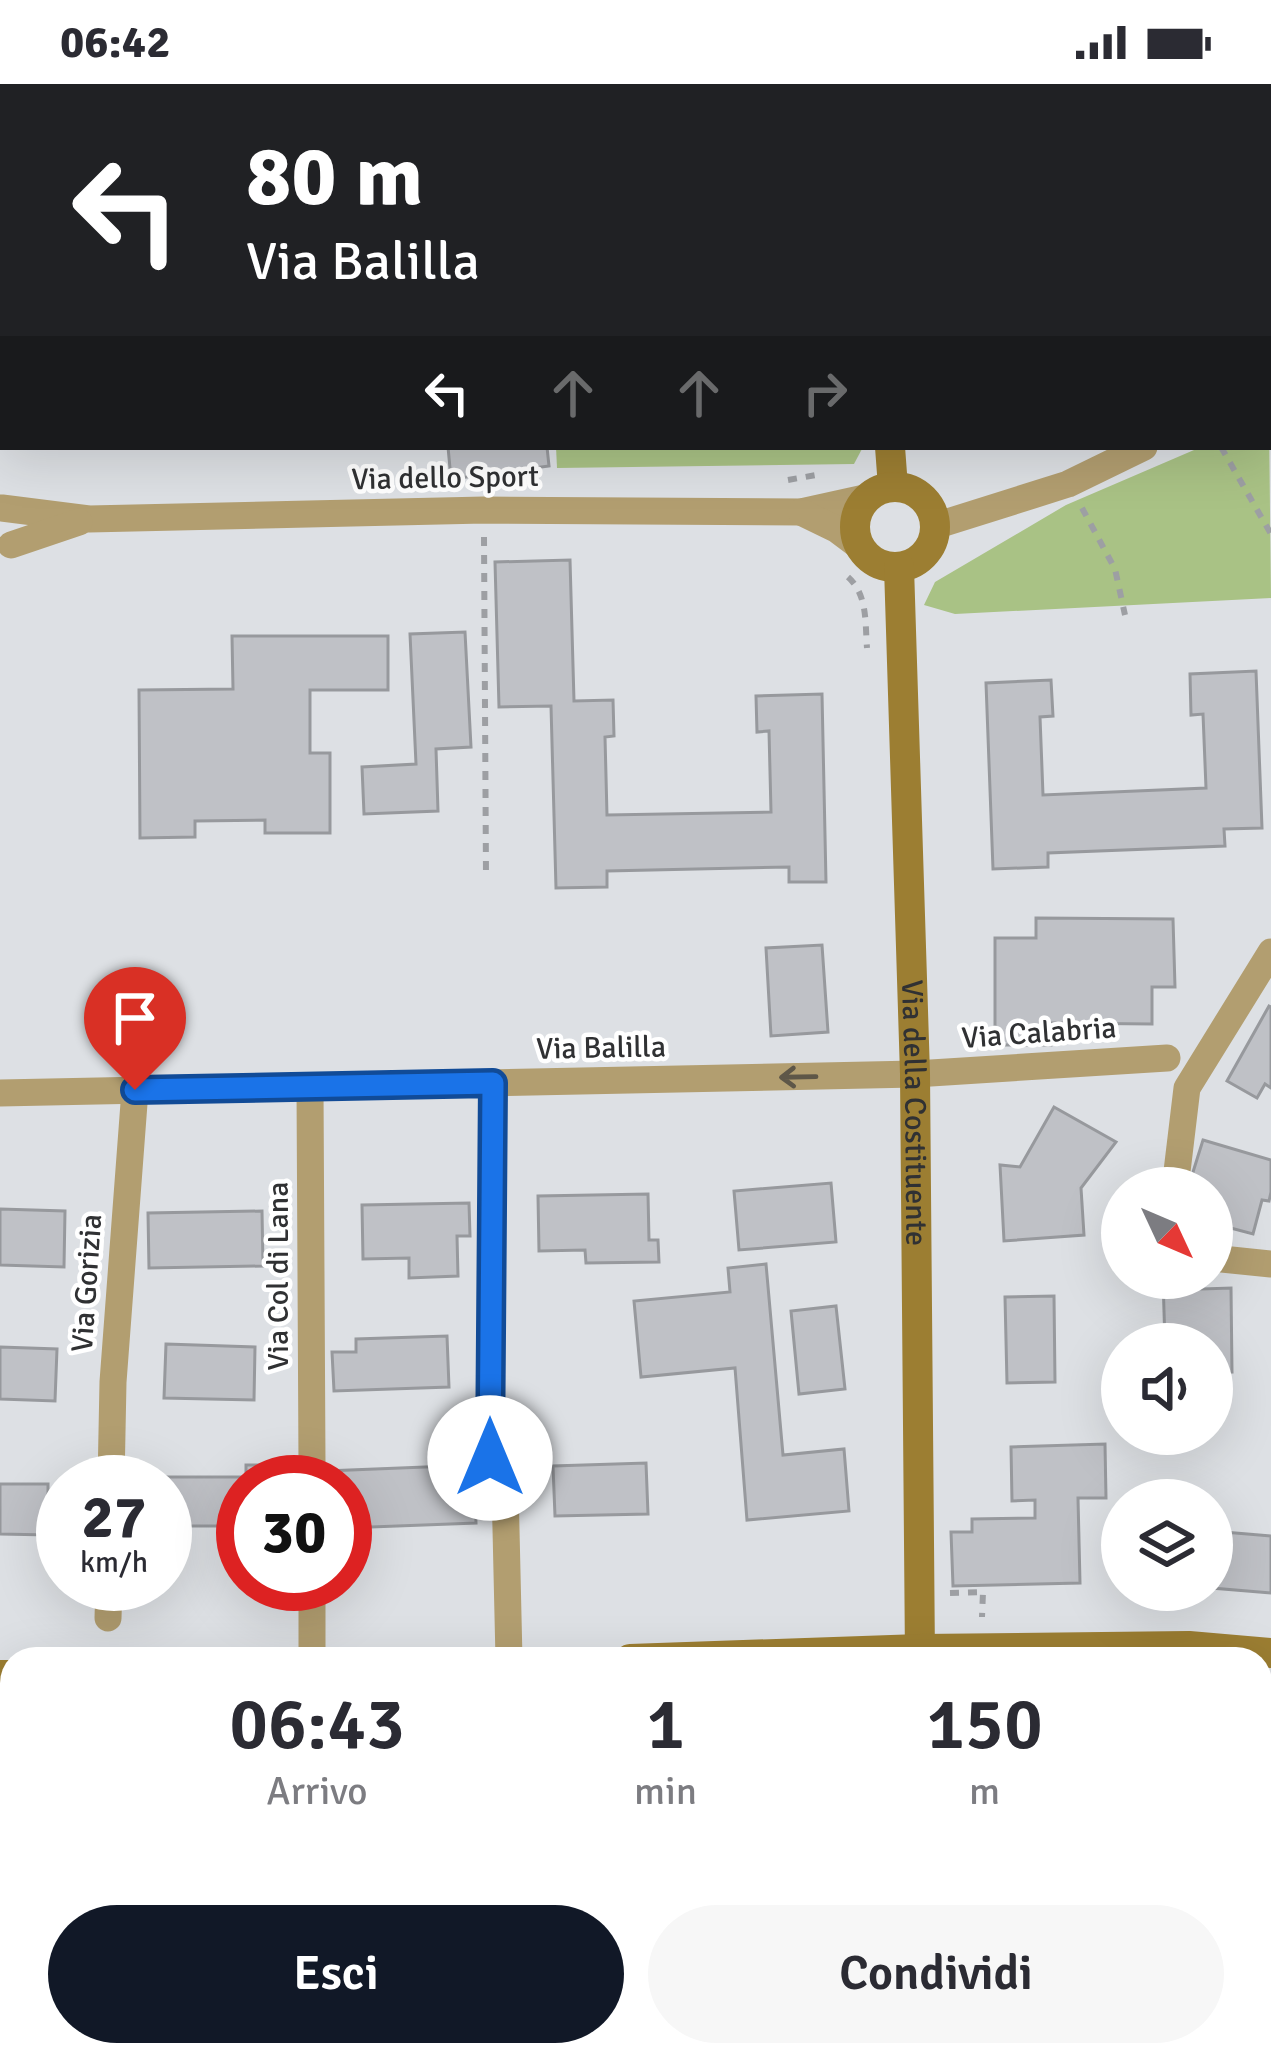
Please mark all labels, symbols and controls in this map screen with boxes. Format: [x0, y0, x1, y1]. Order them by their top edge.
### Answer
text: 06:42 [60, 15, 170, 70]
text: 80 m [246, 125, 423, 229]
icon: left [48, 132, 204, 288]
text: Via Balilla [246, 228, 480, 295]
icon: left [414, 360, 480, 426]
icon: ahead [540, 360, 606, 426]
icon: ahead [666, 360, 732, 426]
icon: right [792, 360, 858, 426]
street label: Via dello Sport [351, 458, 539, 498]
pin [84, 967, 186, 1090]
street label: Via della Costituente [894, 979, 935, 1246]
icon: arrive [102, 985, 168, 1051]
street label: Via Calabria [960, 1009, 1118, 1057]
street label: Via Balilla [536, 1028, 666, 1068]
one-way arrow [779, 1065, 818, 1088]
north arrow [1101, 1167, 1233, 1299]
map controls [1101, 1167, 1233, 1611]
street label: Via Col di Lana [260, 1182, 297, 1370]
street label: Via Gorizia [64, 1213, 110, 1353]
button: sound [1101, 1323, 1233, 1455]
position arrow [427, 1395, 553, 1521]
speed limit sign: 30 [216, 1455, 372, 1611]
button: layers [1101, 1479, 1233, 1611]
text: 27 [82, 1481, 146, 1555]
text: km/h [80, 1544, 148, 1581]
text: 06:43 [229, 1680, 405, 1769]
text: 1 [646, 1680, 685, 1769]
text: 150 [926, 1680, 1043, 1769]
text: Arrivo [267, 1767, 368, 1815]
text: min [634, 1767, 697, 1815]
text: m [969, 1767, 1000, 1815]
button: Esci [48, 1905, 624, 2043]
button: Condividi [648, 1905, 1224, 2043]

